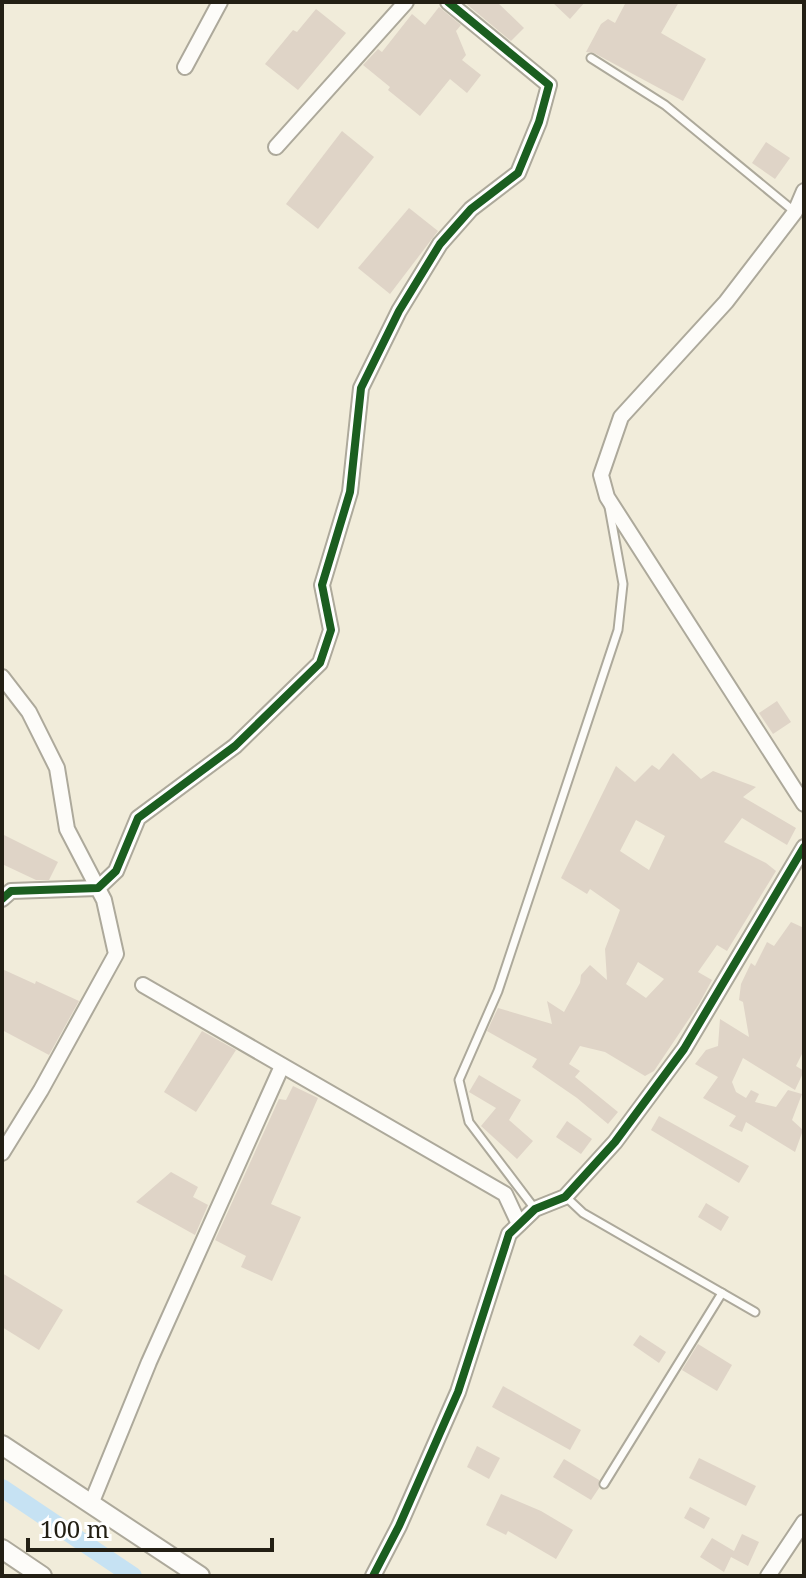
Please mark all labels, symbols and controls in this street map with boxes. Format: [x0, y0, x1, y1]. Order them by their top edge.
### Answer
scale bar [28, 1502, 272, 1552]
text: 100 m [40, 1512, 109, 1545]

